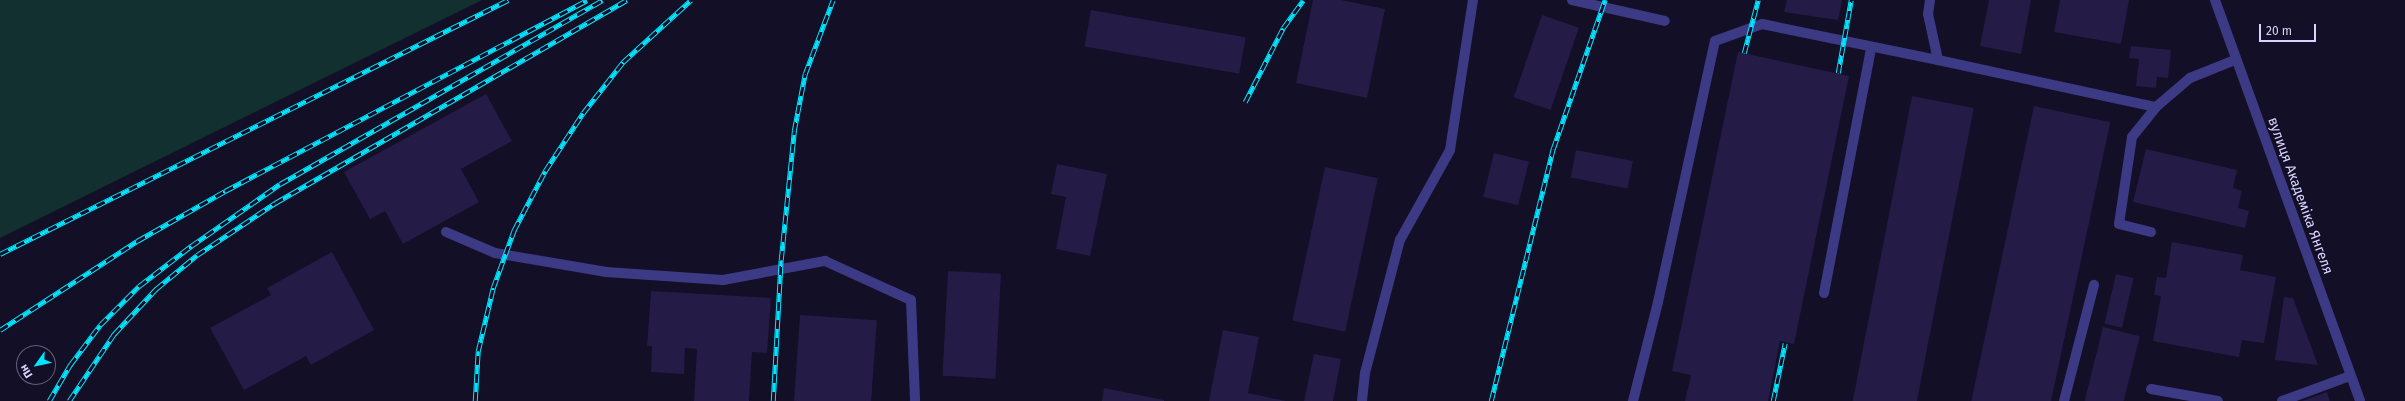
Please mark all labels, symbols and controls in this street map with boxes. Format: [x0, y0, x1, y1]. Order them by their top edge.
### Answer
scale bar [2261, 16, 2318, 42]
text: 20 m [2266, 24, 2292, 38]
street label: вулиця Академіка Янгеля [2264, 115, 2336, 277]
north arrow [16, 345, 56, 385]
text: Пн [17, 362, 36, 381]

